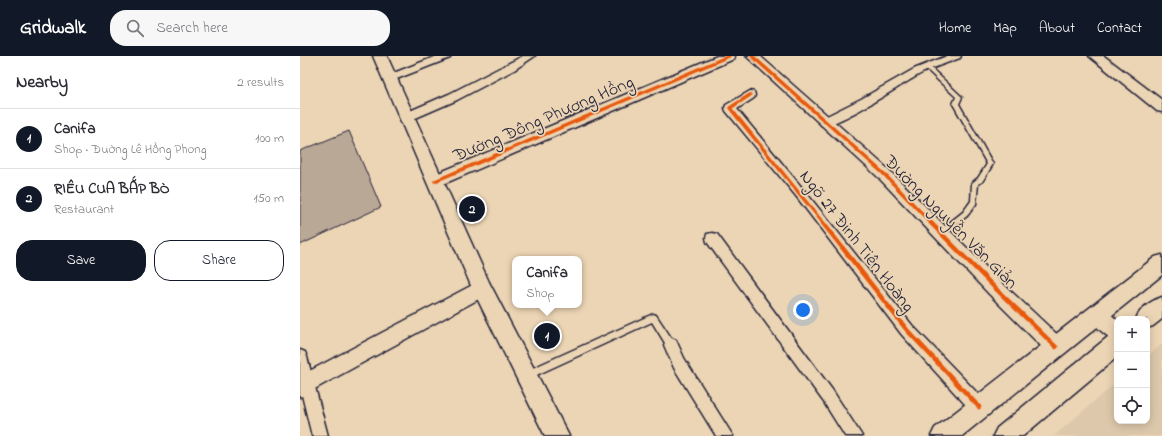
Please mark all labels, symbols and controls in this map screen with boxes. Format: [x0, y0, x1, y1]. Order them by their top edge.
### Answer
search box [110, 10, 390, 46]
text: Gridwalk [20, 15, 86, 42]
icon: search [124, 17, 146, 39]
text: Search here [156, 17, 228, 39]
text: Home [939, 18, 971, 39]
text: Map [993, 18, 1017, 39]
text: About [1039, 18, 1075, 39]
text: Contact [1097, 18, 1142, 39]
text: Nearby [16, 70, 68, 95]
street label: Đường Đông Phương Hồng [449, 70, 639, 171]
text: 2 results [237, 73, 284, 92]
text: Canifa [54, 118, 96, 140]
text: 1 [27, 129, 31, 148]
text: 100 m [255, 129, 284, 148]
text: Shop · Đuờng Lê Hồng Phong [54, 140, 206, 159]
street label: Đường Nguyễn Văn Giản [876, 149, 1023, 297]
street label: Ngõ 27 Đinh Tiên Hoàng [791, 165, 920, 319]
text: RIÊU CUA BẮP BÒ [54, 178, 170, 200]
text: 2 [26, 189, 32, 208]
text: 150 m [253, 189, 284, 208]
pin: 2 [459, 194, 485, 224]
text: Restaurant [54, 200, 114, 219]
button: Save [16, 240, 146, 281]
button: Share [154, 240, 284, 281]
popup [512, 256, 582, 308]
text: Canifa [526, 262, 568, 284]
text: Shop [526, 284, 555, 303]
your location [793, 300, 813, 320]
map controls [1114, 316, 1150, 424]
button: + [1114, 316, 1150, 352]
pin: 1 [534, 321, 560, 351]
button: − [1114, 352, 1150, 388]
button: locate [1114, 388, 1150, 424]

